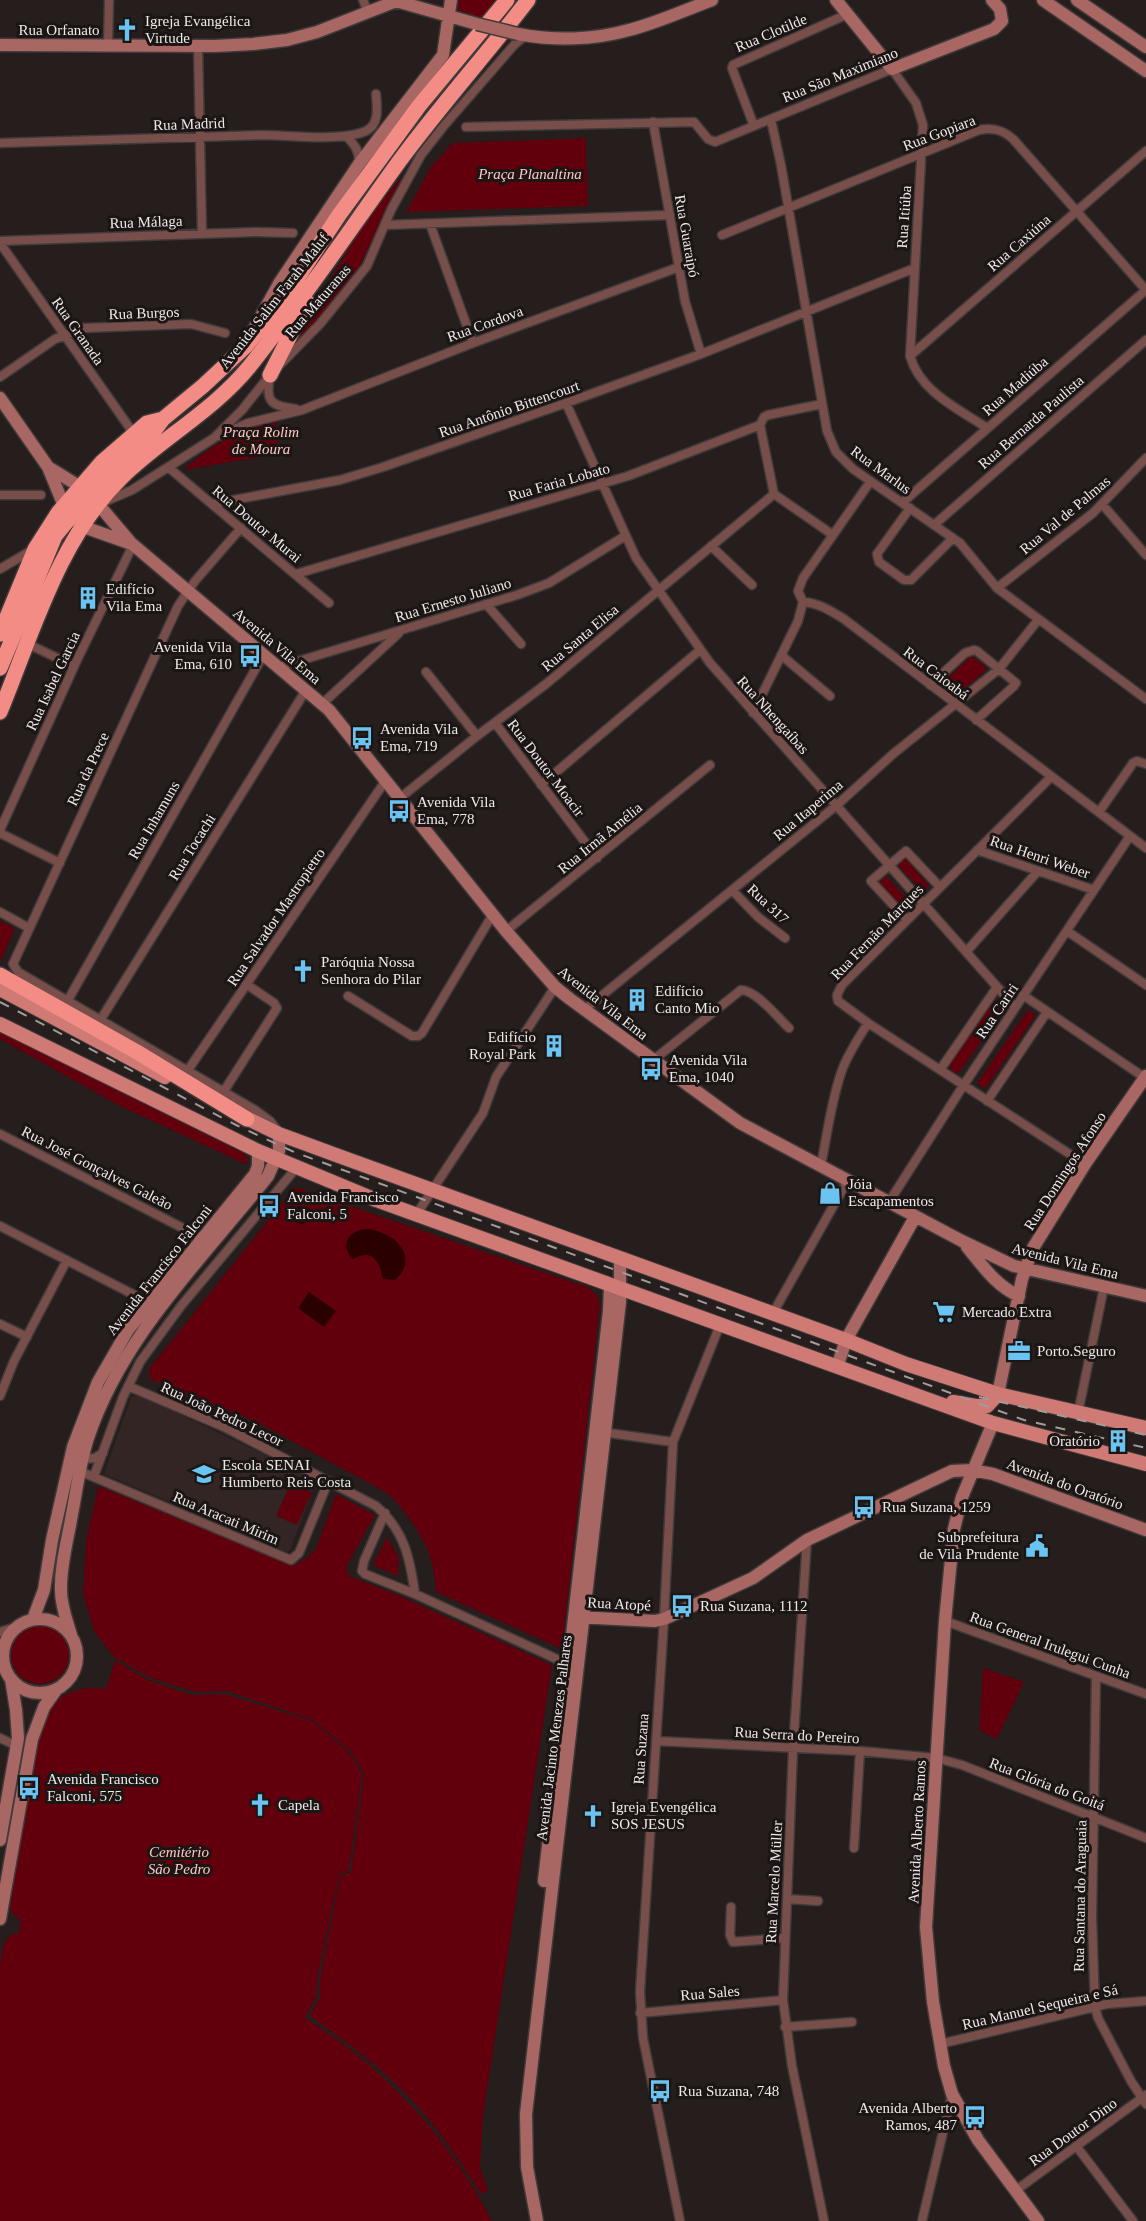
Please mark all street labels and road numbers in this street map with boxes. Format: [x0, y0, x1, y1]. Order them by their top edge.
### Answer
street label: Rua Clotilde [733, 11, 810, 55]
street label: Rua Orfanato [18, 22, 100, 38]
street label: Rua São Maximiano [780, 44, 900, 106]
street label: Rua Gopiara [901, 112, 978, 154]
street label: Rua Madrid [153, 115, 226, 133]
street label: Rua Itiúba [894, 185, 914, 249]
street label: Rua Guaraipó [672, 193, 702, 279]
street label: Rua Caxiúna [984, 211, 1054, 275]
street label: Rua Málaga [109, 213, 183, 231]
street label: Avenida Salim Farah Maluf [216, 230, 332, 372]
street label: Rua Maturanas [282, 261, 354, 341]
street label: Rua Granada [49, 294, 107, 368]
street label: Rua Cordova [445, 303, 525, 345]
street label: Rua Burgos [108, 304, 180, 322]
street label: Rua Madiúba [979, 353, 1051, 419]
street label: Rua Bernarda Paulista [975, 372, 1087, 472]
street label: Rua Antônio Bittencourt [437, 377, 582, 441]
street label: Rua Marlus [848, 443, 914, 497]
street label: Rua Faria Lobato [506, 460, 612, 504]
street label: Rua Val de Palmas [1017, 473, 1113, 557]
street label: Rua Doutor Murai [209, 482, 305, 566]
street label: Rua Ernesto Juliano [393, 575, 513, 625]
street label: Rua Santa Elisa [538, 601, 622, 675]
street label: Avenida Vila Ema [230, 605, 324, 687]
street label: Rua Isabel Garcia [23, 629, 83, 733]
street label: Rua Caioabá [900, 643, 972, 703]
street label: Rua Nhengaíbas [734, 673, 812, 757]
street label: Rua Doutor Moacir [504, 716, 588, 820]
street label: Rua da Prece [64, 729, 112, 808]
street label: Rua Itaperima [770, 776, 846, 844]
street label: Rua Inhamuns [125, 778, 183, 862]
street label: Rua Irmã Amélia [555, 799, 645, 877]
street label: Rua Tocachi [165, 811, 219, 883]
street label: Rua Henri Weber [988, 832, 1092, 882]
street label: Rua Salvador Mastropietro [224, 845, 328, 989]
street label: Rua 317 [744, 881, 792, 927]
street label: Rua Fernão Marques [828, 881, 927, 983]
street label: Avenida Vila Ema [555, 963, 651, 1043]
street label: Rua Cariri [973, 980, 1021, 1042]
street label: Rua Domingos Afonso [1021, 1109, 1109, 1233]
street label: Rua José Gonçalves Galeão [19, 1123, 175, 1213]
street label: Avenida Francisco Falconi [103, 1202, 215, 1338]
street label: Avenida Vila Ema [1010, 1240, 1120, 1282]
street label: Rua João Pedro Lecor [158, 1379, 286, 1449]
street label: Avenida do Oratório [1004, 1455, 1126, 1513]
street label: Rua Aracati Mirim [171, 1488, 282, 1548]
street label: Rua Atopé [587, 1594, 652, 1614]
street label: Rua General Irulegui Cunha [968, 1608, 1133, 1682]
street label: Avenida Jacinto Menezes Palhares [533, 1634, 575, 1842]
street label: Rua Suzana [631, 1713, 651, 1785]
street label: Rua Serra do Pereiro [734, 1724, 860, 1746]
street label: Rua Glória do Goitá [987, 1755, 1107, 1813]
street label: Avenida Alberto Ramos [905, 1760, 929, 1904]
street label: Rua Marcelo Müller [763, 1820, 785, 1944]
street label: Rua Santana do Araguaia [1071, 1820, 1089, 1972]
street label: Rua Manuel Sequeira e Sá [961, 1981, 1120, 2033]
street label: Rua Sales [680, 1982, 741, 2004]
street label: Rua Doutor Dino [1026, 2095, 1120, 2169]

